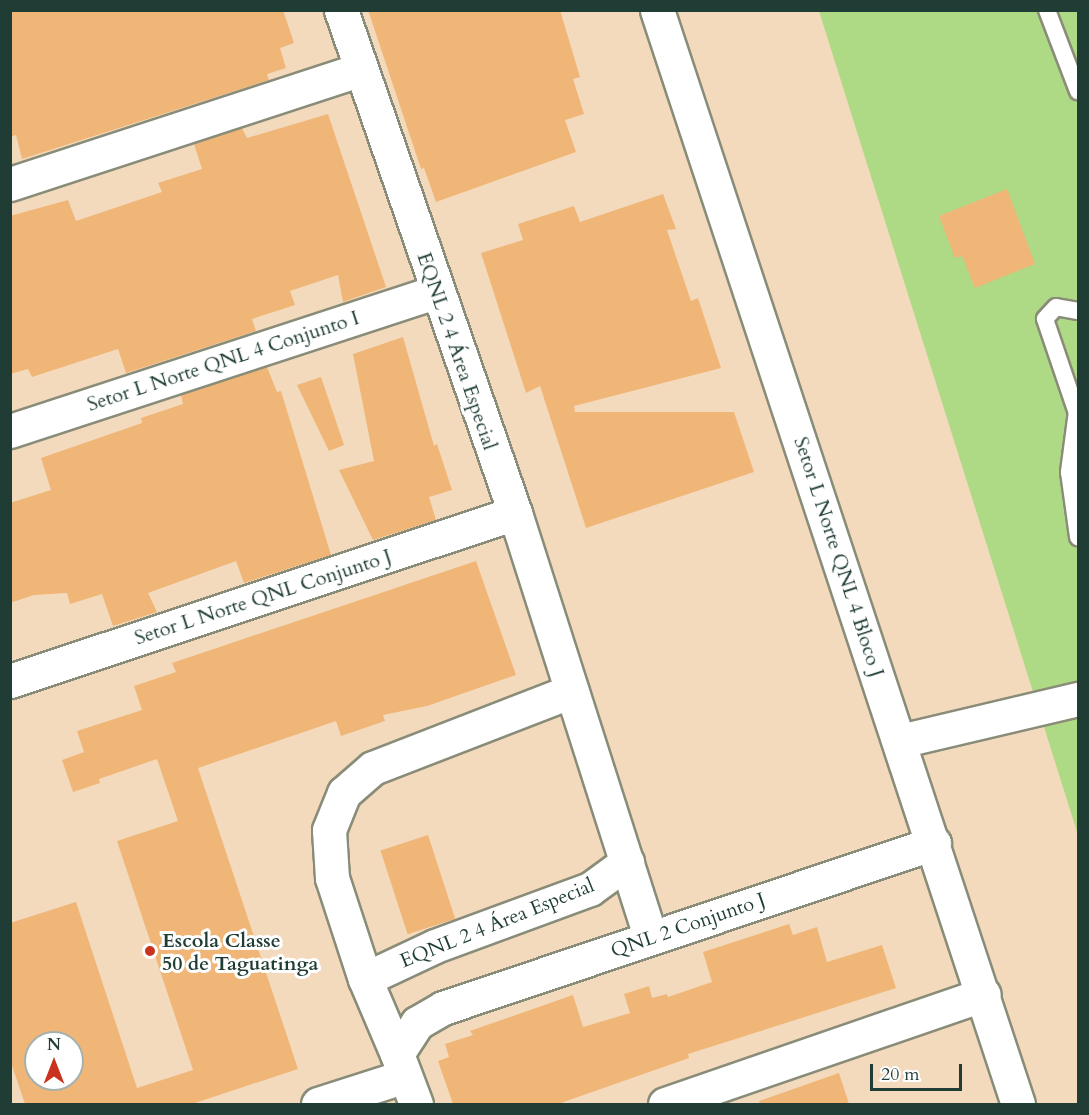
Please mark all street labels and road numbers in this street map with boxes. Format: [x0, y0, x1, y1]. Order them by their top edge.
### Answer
street label: EQNL 2 4 Área Especial [412, 249, 502, 453]
street label: Setor L Norte QNL 4 Conjunto I [84, 306, 362, 416]
street label: Setor L Norte QNL 4 Bloco J [789, 434, 889, 680]
street label: Setor L Norte QNL Conjunto J [131, 544, 395, 650]
street label: EQNL 2 4 Área Especial [396, 873, 598, 973]
street label: QNL 2 Conjunto J [607, 887, 769, 963]

